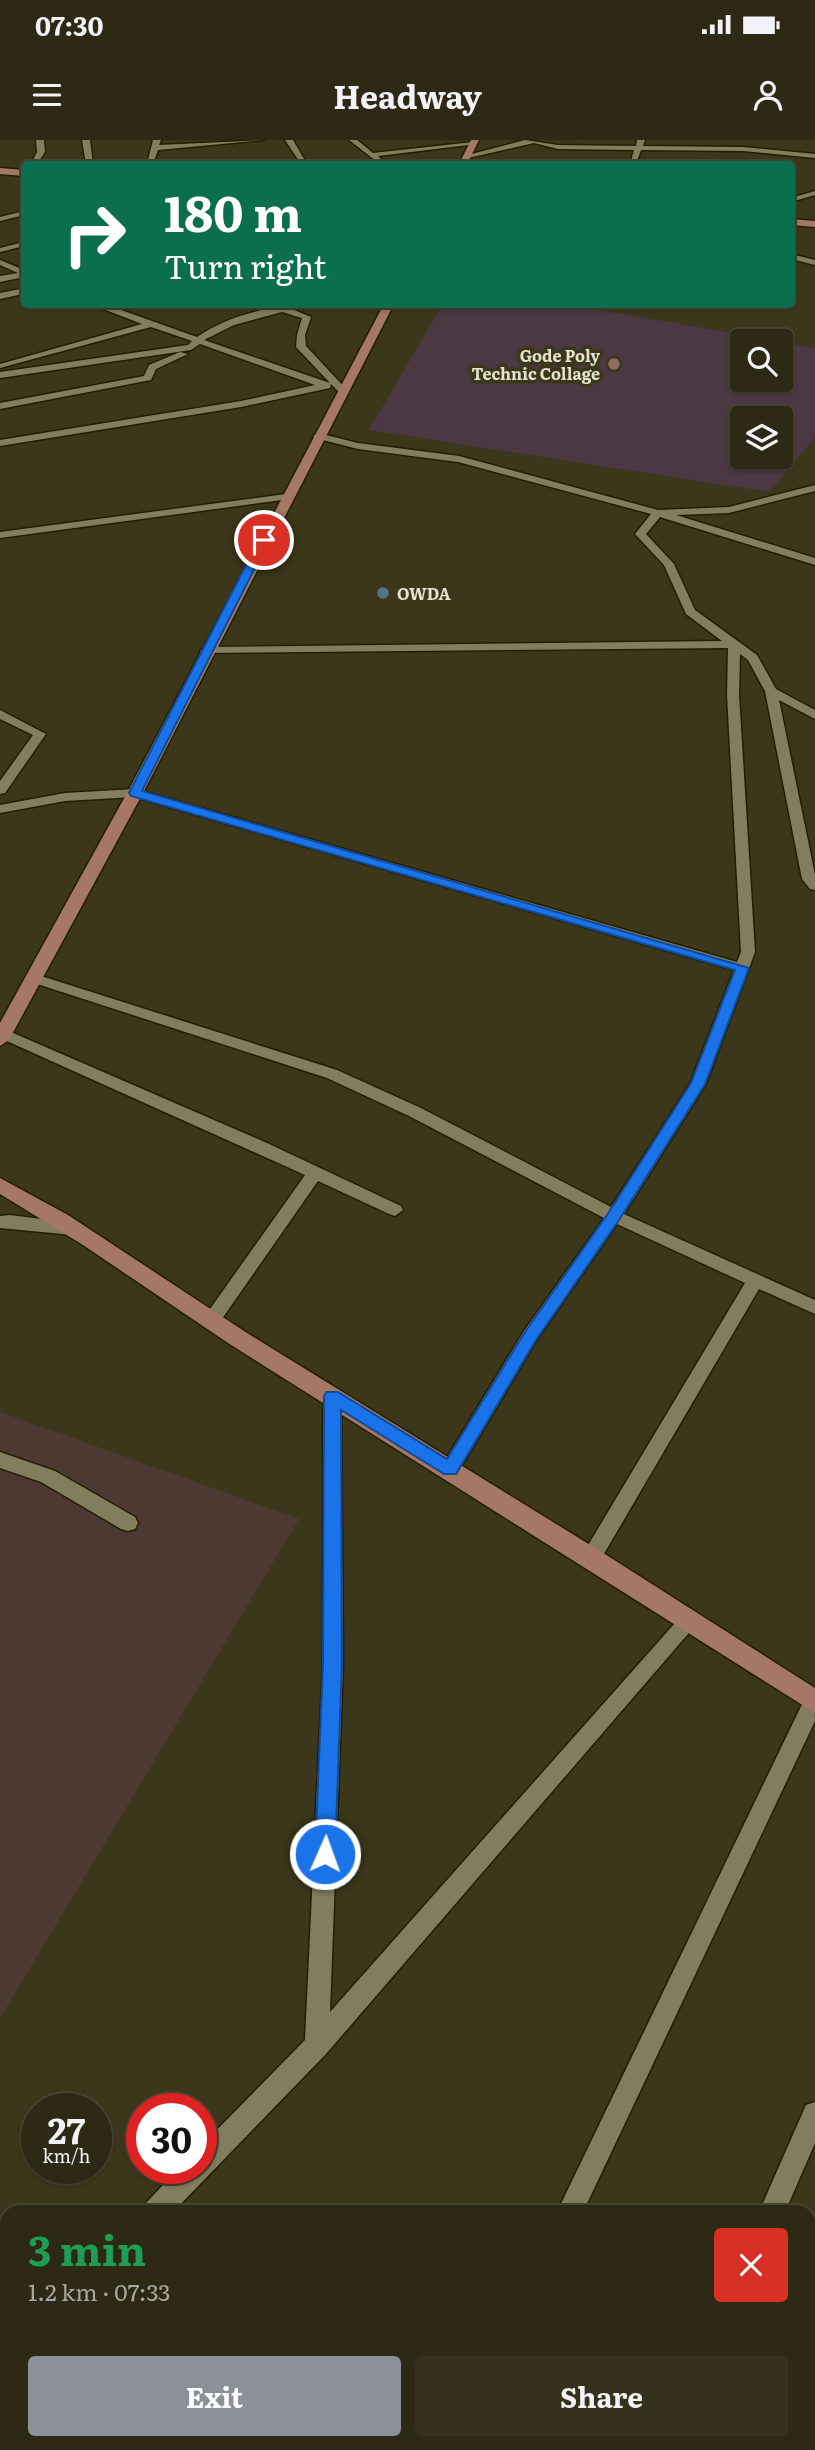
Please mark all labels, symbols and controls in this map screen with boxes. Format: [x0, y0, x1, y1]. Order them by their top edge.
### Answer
text: 07:30 [35, 5, 103, 44]
text: Headway [333, 71, 482, 119]
icon: menu [28, 76, 66, 114]
icon: person [749, 76, 787, 114]
text: 180 m [164, 174, 302, 247]
icon: right [49, 189, 140, 280]
text: Turn right [164, 241, 326, 289]
map controls [730, 329, 793, 469]
button: search [730, 329, 793, 392]
place label: Gode Poly Technic Collage [471, 343, 600, 385]
marker: Gode Poly Technic Collage [606, 356, 622, 372]
button: layers [730, 406, 793, 469]
pin [234, 510, 294, 570]
icon: arrive [245, 521, 283, 559]
place label: OWDA [397, 581, 451, 605]
marker: OWDA [375, 585, 391, 601]
position arrow [288, 1817, 362, 1891]
speed limit sign: 30 [126, 2093, 217, 2184]
text: 27 [48, 2103, 85, 2155]
text: km/h [43, 2142, 90, 2169]
text: 3 min [28, 2217, 146, 2279]
button: close [714, 2228, 788, 2302]
text: 1.2 km · 07:33 [28, 2274, 171, 2308]
button: Exit [28, 2356, 401, 2436]
button: Share [415, 2356, 788, 2436]

